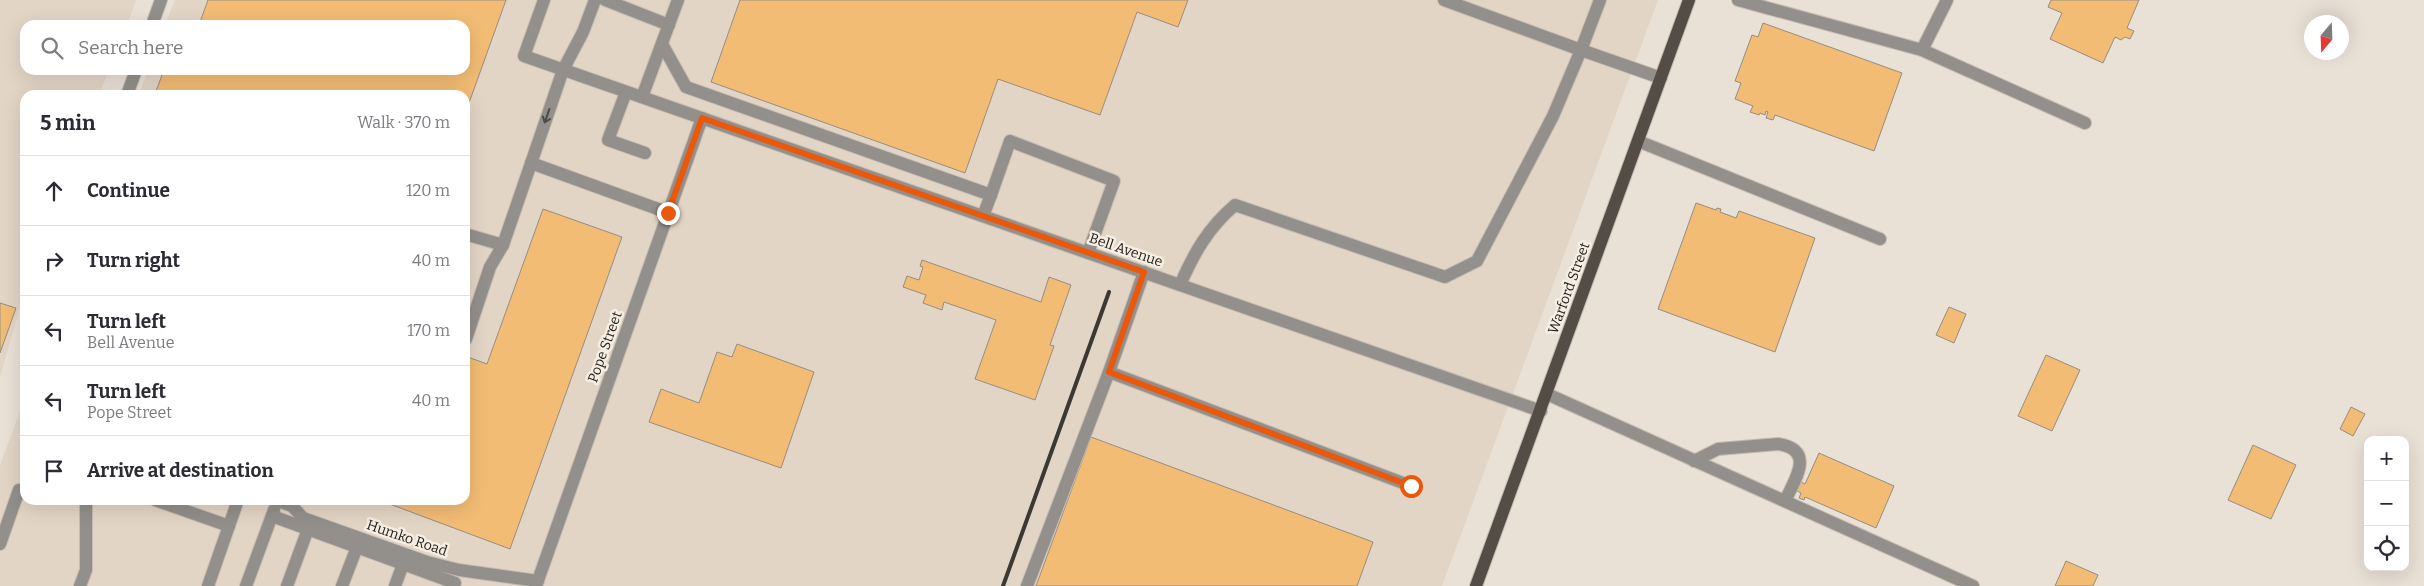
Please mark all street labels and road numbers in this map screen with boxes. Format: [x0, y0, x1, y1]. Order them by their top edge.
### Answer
street label: Bell Avenue [1087, 229, 1165, 271]
street label: Warford Street [1545, 240, 1593, 336]
street label: Pope Street [584, 309, 626, 385]
street label: Humko Road [364, 516, 450, 560]

